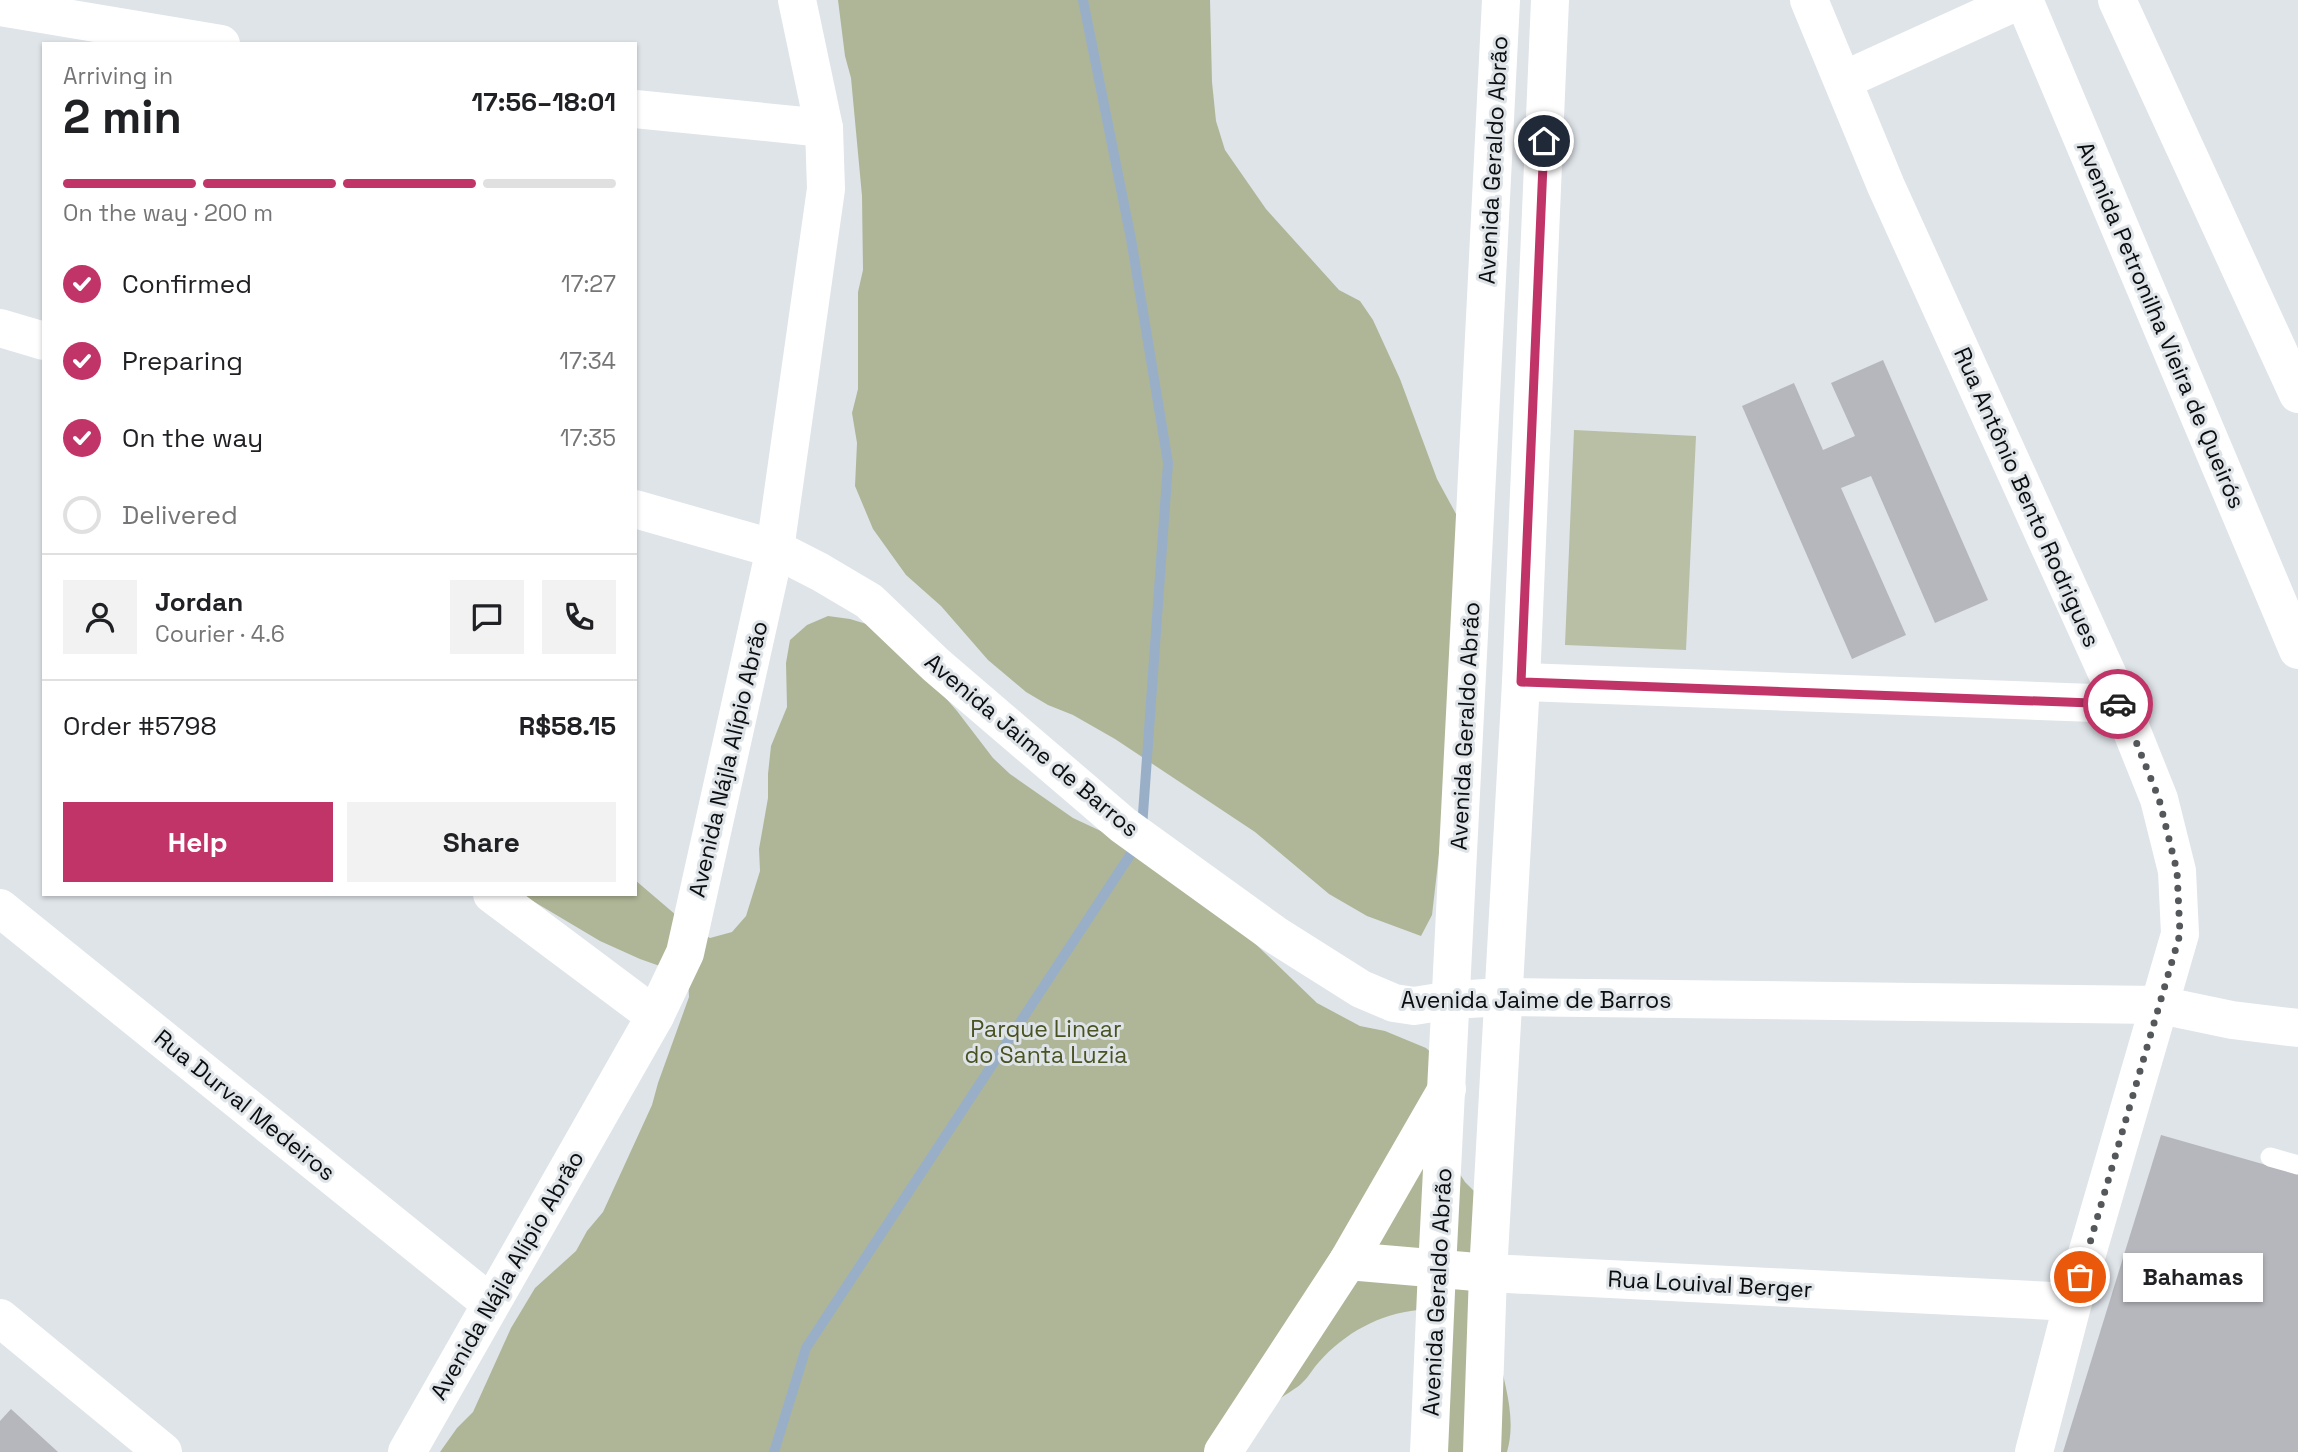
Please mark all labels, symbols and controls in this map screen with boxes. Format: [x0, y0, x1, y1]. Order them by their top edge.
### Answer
street label: Avenida Geraldo Abrão [1472, 35, 1514, 285]
text: Arriving in [63, 61, 173, 91]
text: 17:56–18:01 [472, 85, 616, 119]
text: 2 min [63, 88, 182, 146]
pin [1514, 111, 1574, 171]
icon: home [1525, 122, 1563, 160]
street label: Avenida Petronilha Vieira de Queirós [2070, 137, 2252, 513]
text: On the way · 200 m [63, 198, 273, 228]
icon: check [63, 265, 101, 303]
text: Confirmed [122, 267, 252, 301]
text: 17:27 [561, 269, 616, 299]
icon: check [63, 342, 101, 380]
street label: Rua Antônio Bento Rodrigues [1947, 342, 2107, 652]
text: Preparing [122, 344, 243, 378]
text: 17:34 [559, 346, 616, 376]
icon: check [63, 419, 101, 457]
text: On the way [122, 421, 263, 455]
text: 17:35 [560, 423, 616, 453]
text: Delivered [122, 498, 238, 532]
button: person [63, 580, 137, 654]
button: chat [450, 580, 524, 654]
button: phone [542, 580, 616, 654]
text: Jordan [155, 585, 243, 619]
street label: Avenida Geraldo Abrão [1444, 601, 1486, 851]
street label: Avenida Nájla Alípio Abrão [682, 618, 774, 900]
text: Courier · 4.6 [155, 619, 285, 649]
street label: Avenida Jaime de Barros [919, 647, 1145, 843]
courier [2083, 669, 2153, 739]
icon: car [2099, 685, 2137, 723]
text: Order #5798 [63, 709, 217, 743]
text: R$58.15 [519, 709, 616, 743]
button: Help [63, 802, 333, 882]
button: Share [347, 802, 616, 882]
street label: Avenida Jaime de Barros [1401, 985, 1671, 1015]
park label: Parque Linear do Santa Luzia [964, 1014, 1128, 1070]
street label: Rua Durval Medeiros [148, 1023, 342, 1187]
street label: Avenida Nájla Alípio Abrão [423, 1145, 591, 1405]
street label: Avenida Geraldo Abrão [1416, 1167, 1458, 1417]
pin [2050, 1247, 2110, 1307]
callout: Bahamas [2122, 1252, 2262, 1302]
icon: bag [2061, 1258, 2099, 1296]
text: Bahamas [2143, 1262, 2243, 1292]
street label: Rua Louival Berger [1607, 1264, 1813, 1304]

